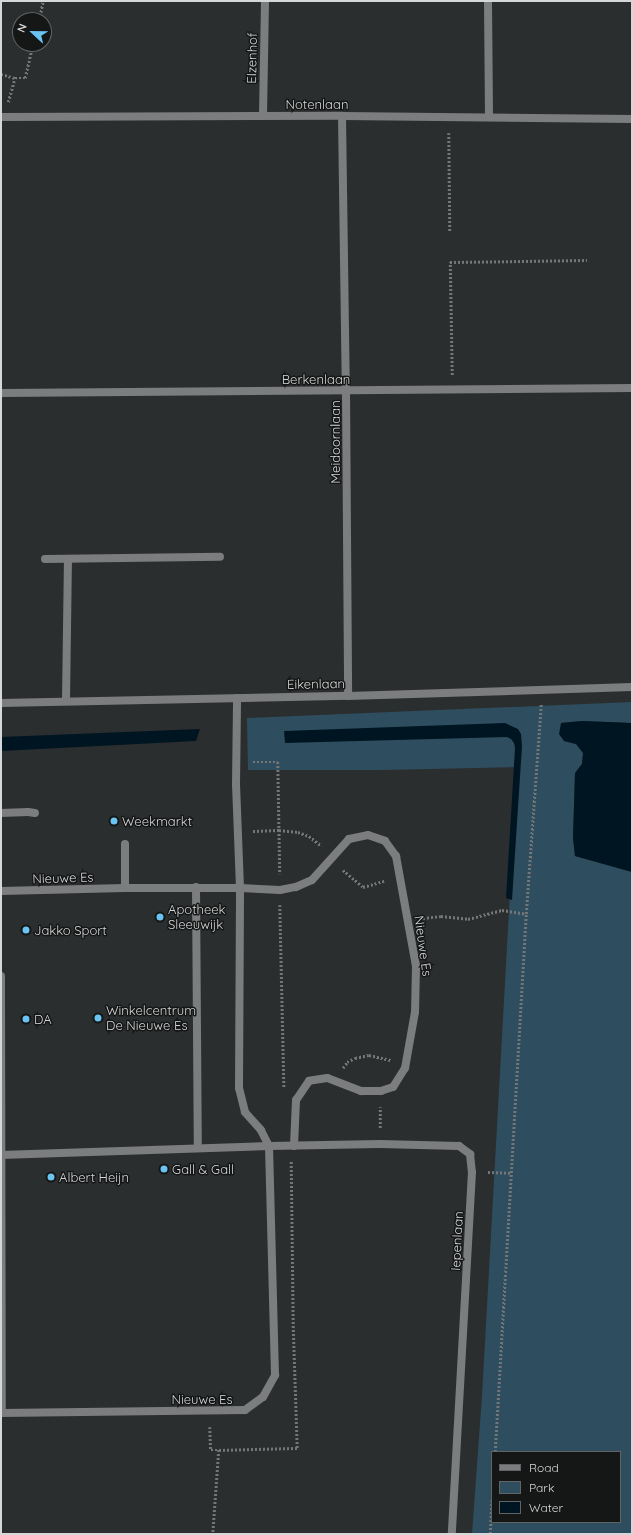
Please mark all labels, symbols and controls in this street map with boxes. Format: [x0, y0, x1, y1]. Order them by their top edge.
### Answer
north arrow [12, 12, 52, 52]
text: N [14, 22, 30, 34]
street label: Elzenhof [244, 32, 260, 84]
street label: Notenlaan [286, 96, 348, 112]
street label: Berkenlaan [282, 371, 350, 387]
street label: Meidoornlaan [327, 400, 343, 484]
street label: Eikenlaan [287, 676, 345, 692]
place label: Weekmarkt [122, 813, 192, 829]
marker: Weekmarkt [109, 816, 119, 826]
street label: Nieuwe Es [32, 869, 94, 887]
place label: Apotheek Sleeuwijk [168, 902, 226, 933]
marker: Apotheek Sleeuwijk [155, 912, 165, 922]
street label: Nieuwe Es [411, 915, 435, 977]
place label: Jakko Sport [34, 922, 107, 938]
marker: Jakko Sport [21, 925, 31, 935]
place label: Winkelcentrum De Nieuwe Es [106, 1003, 196, 1034]
place label: DA [34, 1011, 52, 1027]
marker: Winkelcentrum De Nieuwe Es [93, 1013, 103, 1023]
marker: DA [21, 1014, 31, 1024]
place label: Gall & Gall [172, 1161, 234, 1177]
marker: Gall & Gall [159, 1164, 169, 1174]
place label: Albert Heijn [59, 1169, 129, 1185]
marker: Albert Heijn [46, 1172, 56, 1182]
street label: Iepenlaan [448, 1211, 466, 1271]
street label: Nieuwe Es [171, 1391, 233, 1407]
legend [491, 1451, 621, 1523]
text: Road [529, 1460, 559, 1475]
text: Park [529, 1480, 554, 1495]
text: Water [529, 1500, 563, 1515]

